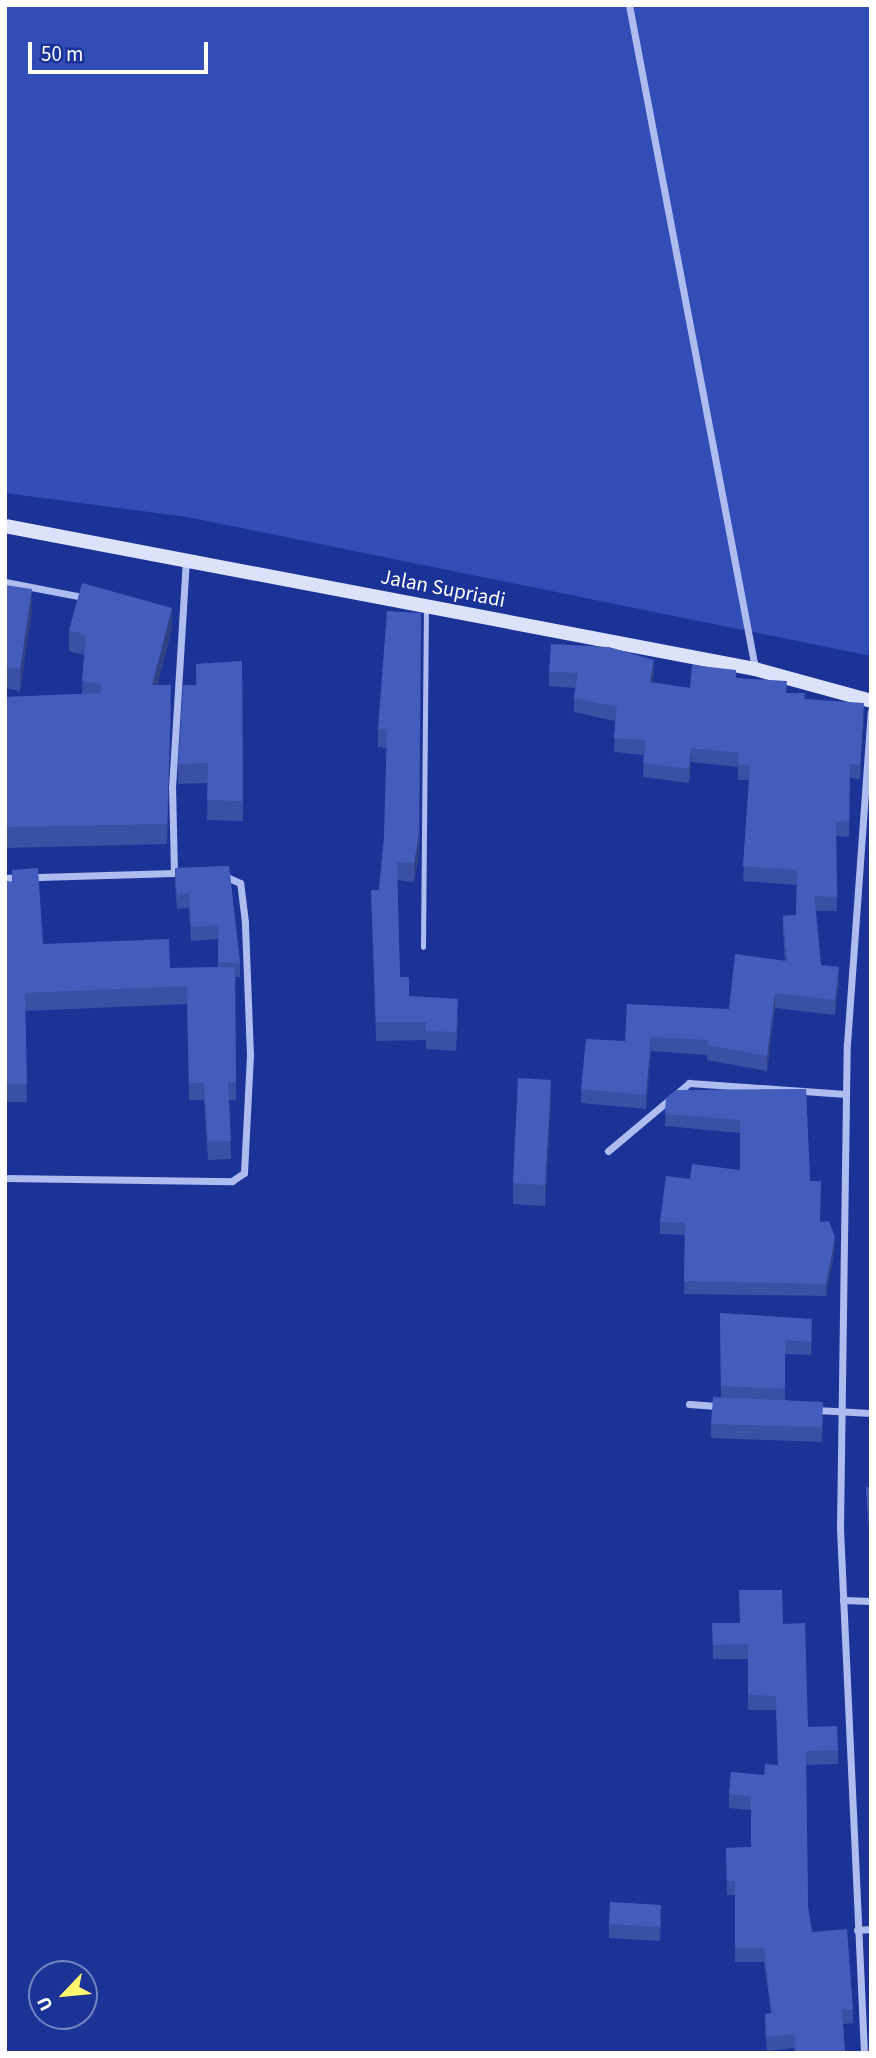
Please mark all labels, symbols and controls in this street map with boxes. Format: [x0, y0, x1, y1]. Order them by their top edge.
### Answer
scale bar [32, 28, 212, 72]
text: 50 m [41, 39, 83, 69]
street label: Jalan Supriadi [379, 564, 507, 612]
north arrow [28, 1960, 98, 2030]
text: U [31, 1992, 60, 2015]

